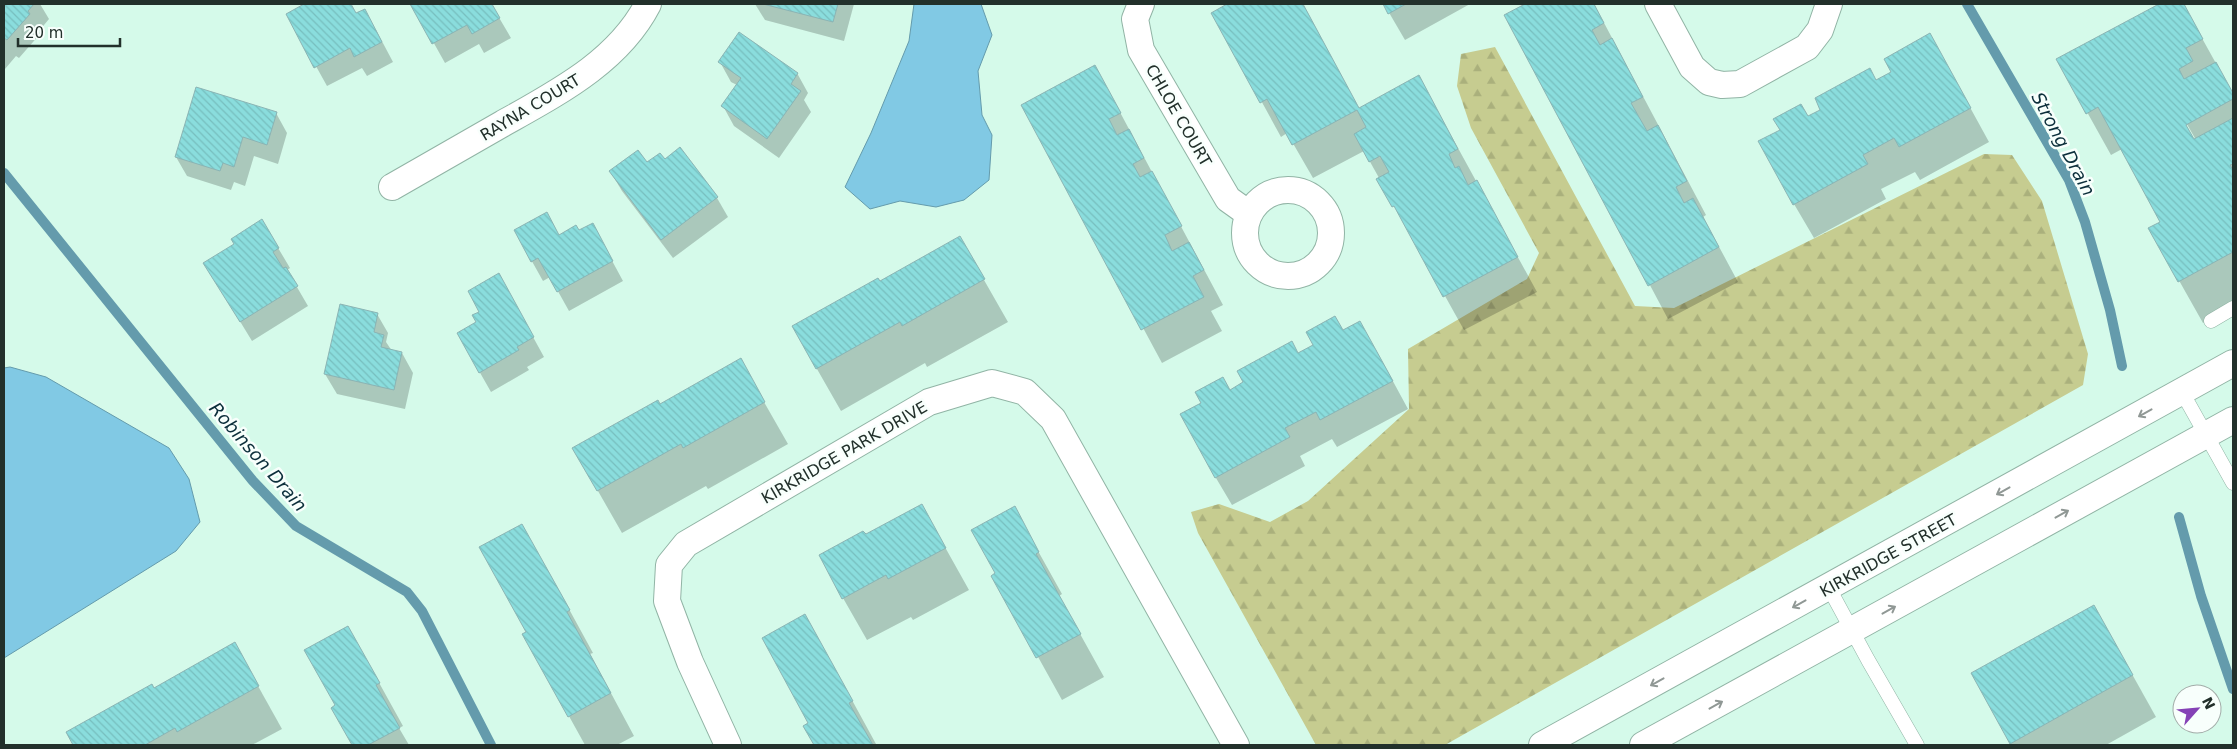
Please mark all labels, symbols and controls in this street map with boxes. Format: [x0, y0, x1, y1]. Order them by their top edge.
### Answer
scale bar [18, 15, 120, 47]
text: 20 m [25, 24, 63, 42]
street label: CHLOE COURT [1142, 61, 1216, 170]
street label: RAYNA COURT [477, 70, 584, 145]
water label: Strong Drain [2027, 88, 2100, 199]
street label: KIRKRIDGE PARK DRIVE [758, 397, 930, 508]
water label: Robinson Drain [205, 398, 311, 515]
one-way arrow [2138, 408, 2153, 418]
one-way arrow [1996, 487, 2011, 497]
one-way arrow [2055, 509, 2070, 519]
street label: KIRKRIDGE STREET [1816, 510, 1960, 601]
one-way arrow [1792, 599, 1807, 609]
one-way arrow [1882, 604, 1896, 614]
one-way arrow [1650, 678, 1665, 687]
north arrow [2172, 684, 2222, 734]
text: N [2199, 694, 2218, 712]
one-way arrow [1709, 700, 1724, 710]

